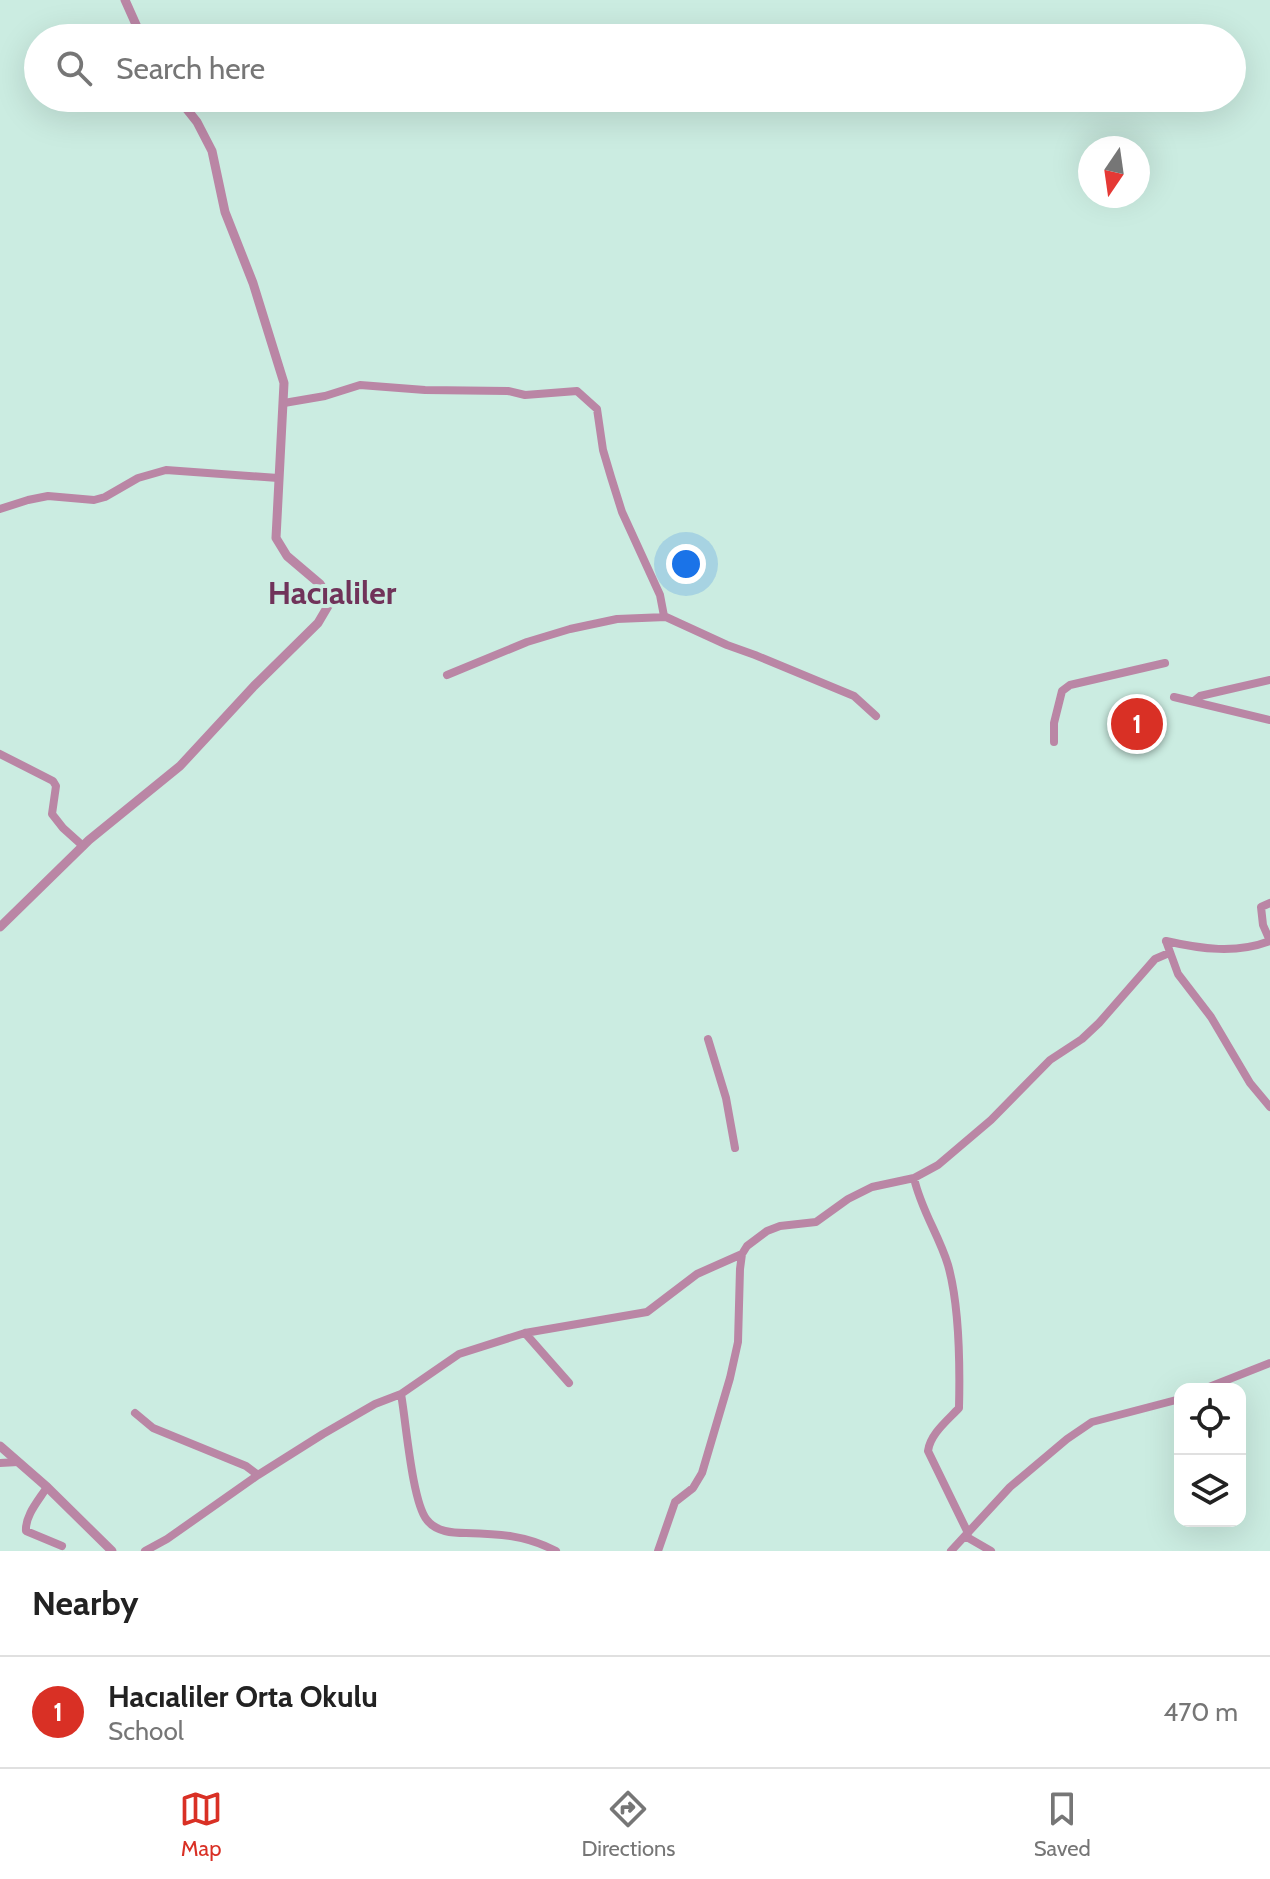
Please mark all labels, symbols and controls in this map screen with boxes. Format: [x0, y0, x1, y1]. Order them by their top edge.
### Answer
search box [24, 24, 1246, 112]
icon: search [52, 46, 96, 90]
text: Search here [116, 50, 265, 87]
north arrow [1078, 136, 1150, 208]
your location [666, 544, 706, 584]
district label: Hacıaliler [268, 573, 397, 612]
pin: 1 [1111, 694, 1163, 754]
map controls [1174, 1383, 1246, 1527]
button: locate [1174, 1383, 1246, 1455]
button: layers [1174, 1455, 1246, 1527]
text: Nearby [32, 1582, 139, 1624]
text: Hacıaliler Orta Okulu [108, 1678, 378, 1715]
text: 1 [53, 1696, 63, 1728]
text: 470 m [1163, 1696, 1238, 1728]
text: School [108, 1715, 184, 1747]
tab: Map [179, 1787, 223, 1862]
tab: Directions [581, 1787, 675, 1862]
tab: Saved [1034, 1787, 1091, 1862]

